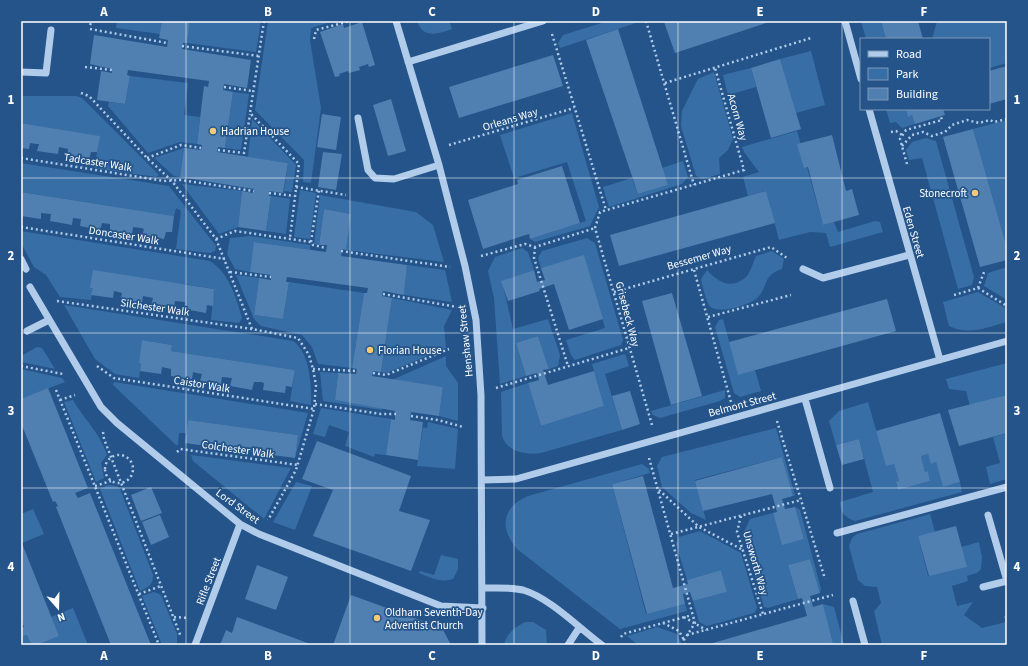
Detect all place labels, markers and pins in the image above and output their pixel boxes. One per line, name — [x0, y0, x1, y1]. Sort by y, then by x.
place label: Hadrian House — [221, 124, 290, 139]
marker: Hadrian House — [208, 126, 218, 136]
place label: Stonecroft — [919, 186, 967, 201]
marker: Stonecroft — [970, 188, 980, 198]
place label: Florian House — [378, 343, 442, 358]
marker: Florian House — [365, 345, 375, 355]
place label: Oldham Seventh-Day Adventist Church — [385, 605, 483, 633]
marker: Oldham Seventh-Day Adventist Church — [372, 613, 382, 623]

